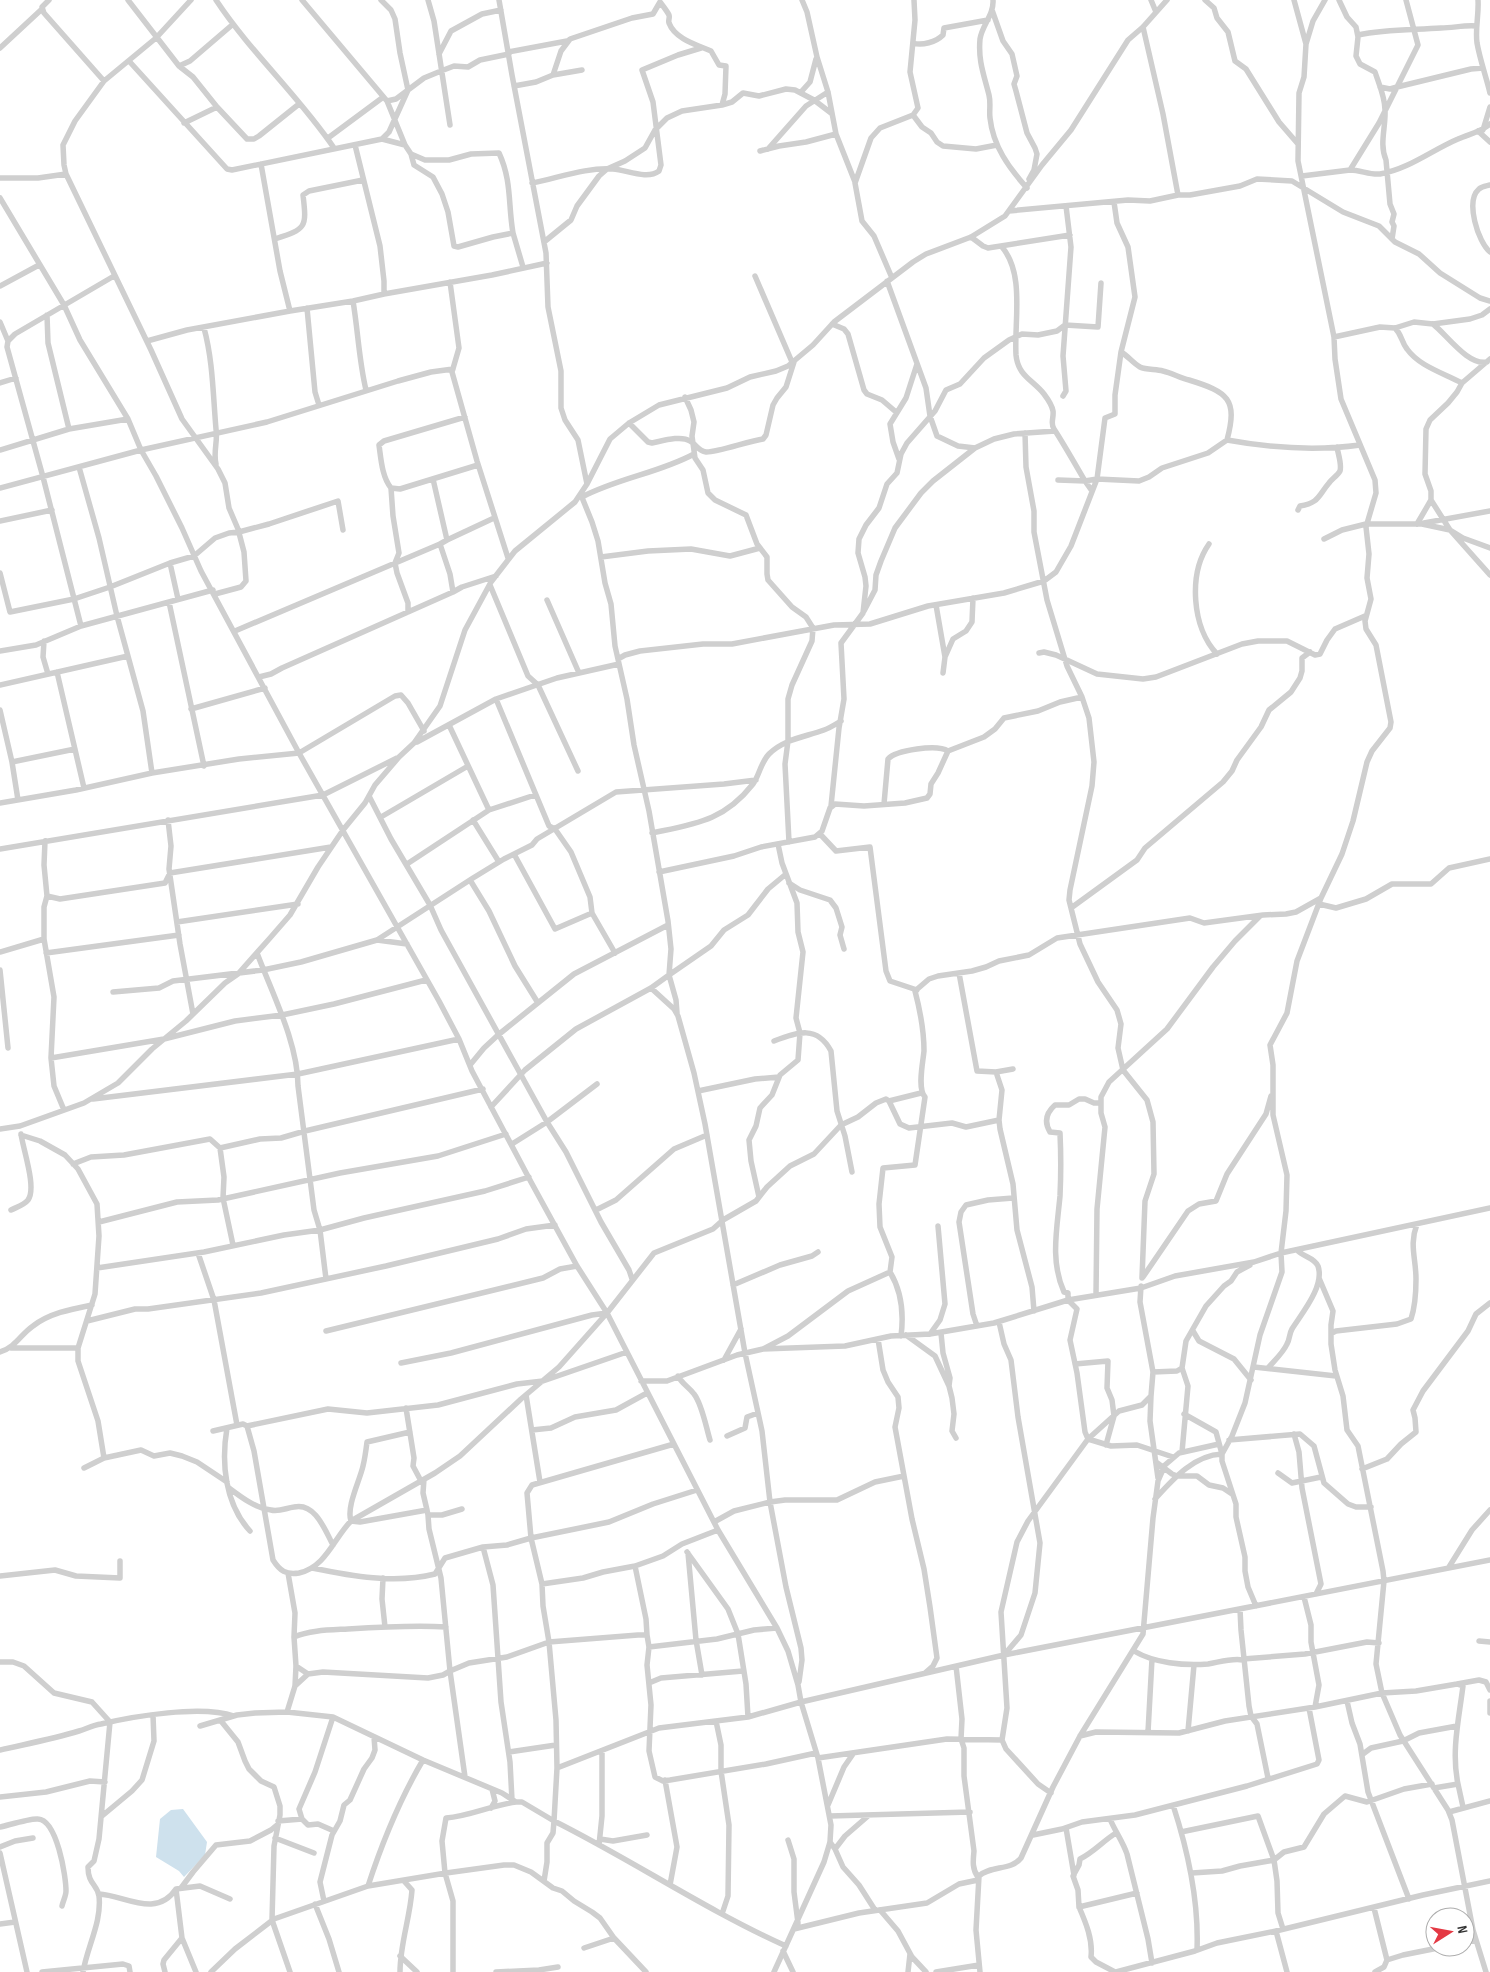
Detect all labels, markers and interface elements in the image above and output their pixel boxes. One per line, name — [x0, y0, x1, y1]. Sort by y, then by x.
north arrow — [1425, 1907, 1475, 1957]
text: N — [1453, 1924, 1471, 1935]

